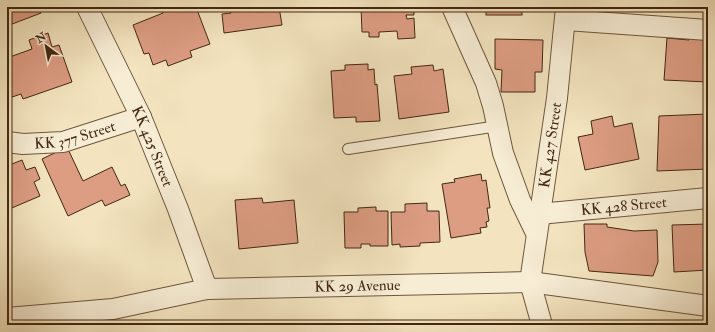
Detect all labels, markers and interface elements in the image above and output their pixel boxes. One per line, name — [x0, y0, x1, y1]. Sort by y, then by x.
north arrow — [26, 26, 66, 66]
text: N — [32, 29, 50, 47]
street label: KK 427 Street — [535, 101, 566, 189]
street label: KK 425 Street — [127, 103, 177, 190]
street label: KK 377 Street — [34, 117, 118, 153]
street label: KK 428 Street — [580, 193, 668, 220]
street label: KK 29 Avenue — [314, 276, 401, 297]

